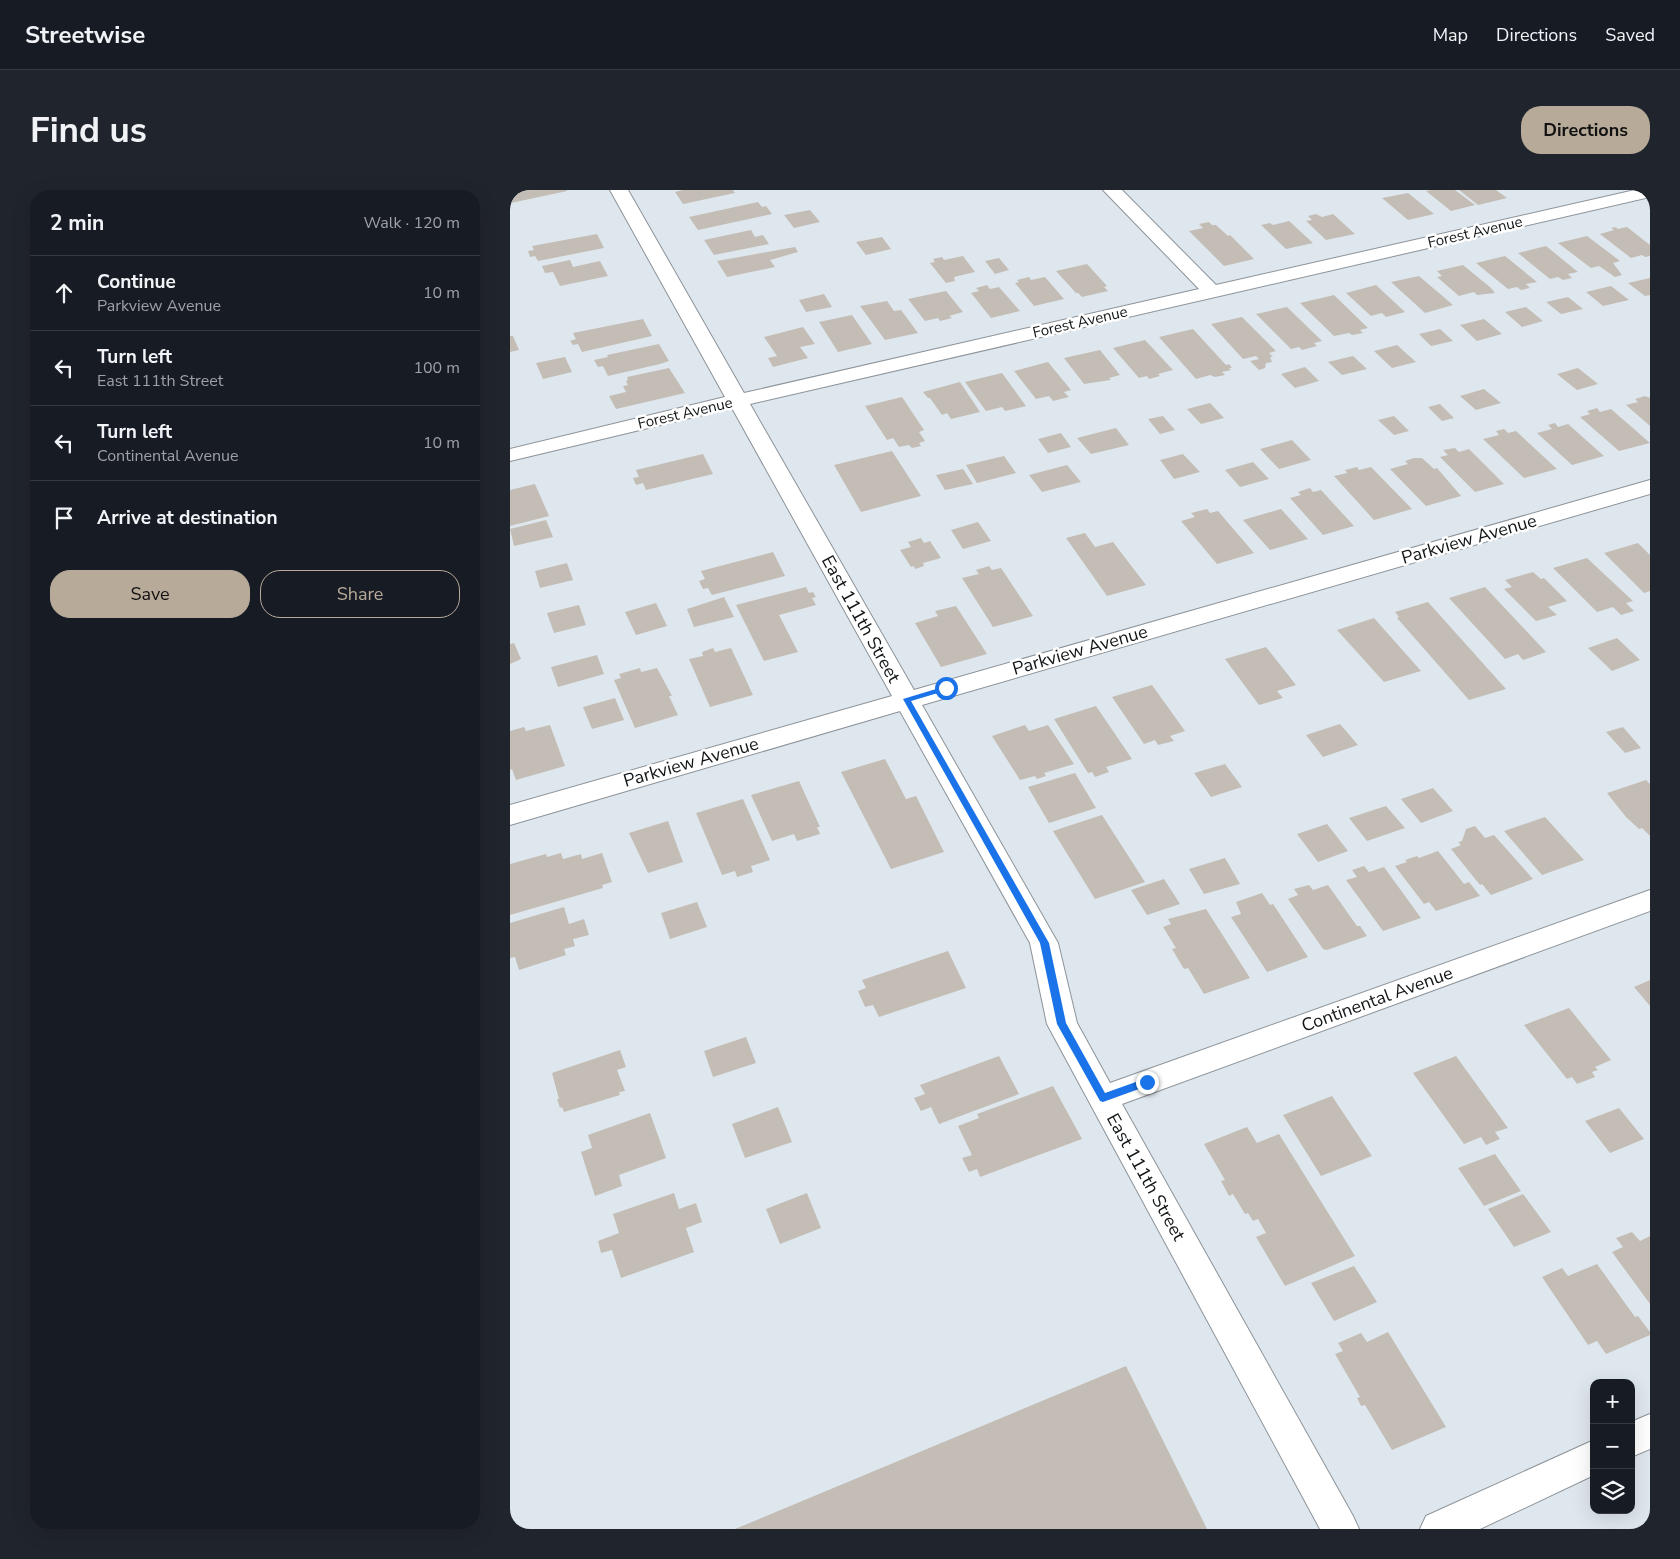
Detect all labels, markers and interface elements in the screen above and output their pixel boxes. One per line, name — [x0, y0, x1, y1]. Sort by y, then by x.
text: Streetwise — [25, 19, 145, 51]
text: Map — [1433, 23, 1468, 47]
text: Directions — [1496, 23, 1577, 47]
text: Saved — [1605, 23, 1655, 47]
button: Directions — [1521, 106, 1650, 154]
text: Find us — [30, 107, 147, 154]
text: 2 min — [50, 209, 104, 237]
street label: Forest Avenue — [1426, 211, 1524, 253]
text: Walk · 120 m — [364, 212, 460, 234]
text: Continue — [97, 269, 176, 295]
icon: ahead — [50, 279, 78, 307]
text: 10 m — [423, 282, 460, 304]
text: Parkview Avenue — [97, 295, 221, 317]
street label: Forest Avenue — [1031, 301, 1129, 343]
text: Turn left — [97, 344, 172, 370]
icon: left — [50, 354, 78, 382]
text: 100 m — [413, 357, 460, 379]
text: East 111th Street — [97, 370, 223, 392]
street label: Forest Avenue — [636, 392, 734, 434]
text: Turn left — [97, 419, 172, 445]
icon: left — [50, 429, 78, 457]
text: 10 m — [423, 432, 460, 454]
text: Continental Avenue — [97, 445, 239, 467]
icon: arrive — [50, 504, 78, 532]
text: Arrive at destination — [97, 505, 278, 531]
street label: Parkview Avenue — [1399, 508, 1539, 570]
street label: East 111th Street — [816, 551, 906, 688]
button: Save — [50, 570, 250, 618]
button: Share — [260, 570, 460, 618]
street label: Parkview Avenue — [1010, 619, 1150, 681]
route start — [935, 677, 958, 700]
street label: Parkview Avenue — [621, 731, 761, 793]
street label: Continental Avenue — [1298, 960, 1456, 1038]
route end — [1136, 1071, 1159, 1094]
street label: East 111th Street — [1101, 1109, 1191, 1246]
map controls — [1590, 1379, 1635, 1514]
button: + — [1590, 1379, 1635, 1424]
button: − — [1590, 1424, 1635, 1469]
button: layers — [1590, 1469, 1635, 1514]

